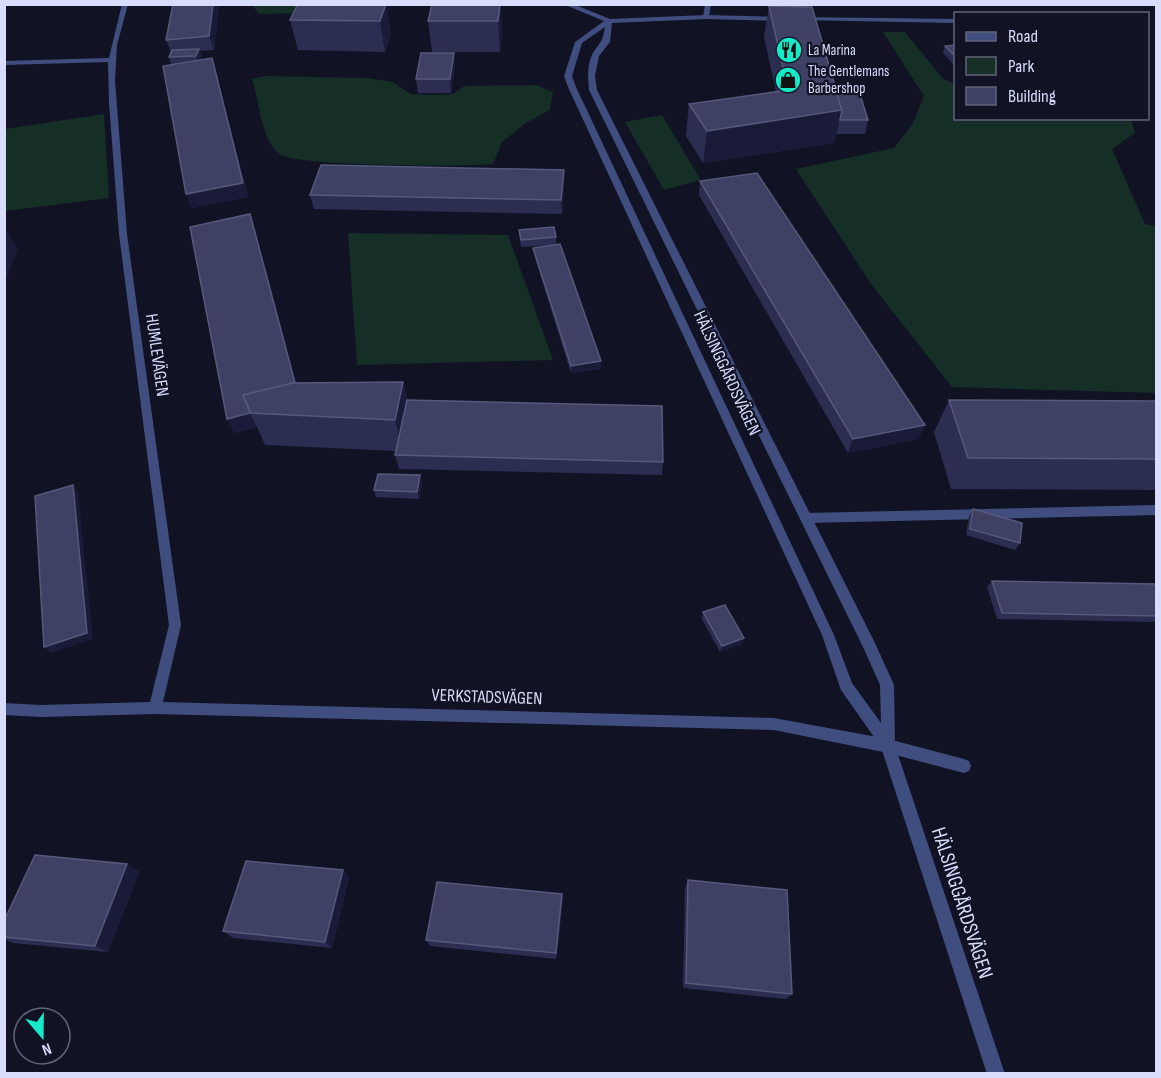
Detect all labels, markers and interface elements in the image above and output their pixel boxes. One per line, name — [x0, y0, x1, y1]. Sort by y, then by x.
legend — [954, 12, 1149, 120]
text: Road — [1008, 26, 1038, 47]
restaurant icon: La Marina — [774, 35, 804, 65]
place label: La Marina — [808, 41, 856, 60]
text: Park — [1008, 56, 1034, 77]
place label: The Gentlemans Barbershop — [808, 62, 889, 98]
shop icon: The Gentlemans Barbershop — [773, 65, 803, 95]
text: Building — [1008, 86, 1056, 107]
street label: HÄLSINGGÅRDSVÄGEN — [689, 307, 765, 439]
street label: HUMLEVÄGEN — [141, 312, 173, 398]
street label: VERKSTADSVÄGEN — [431, 685, 543, 709]
street label: HÄLSINGGÅRDSVÄGEN — [926, 824, 998, 982]
north arrow — [12, 1006, 72, 1066]
text: N — [39, 1038, 54, 1059]

